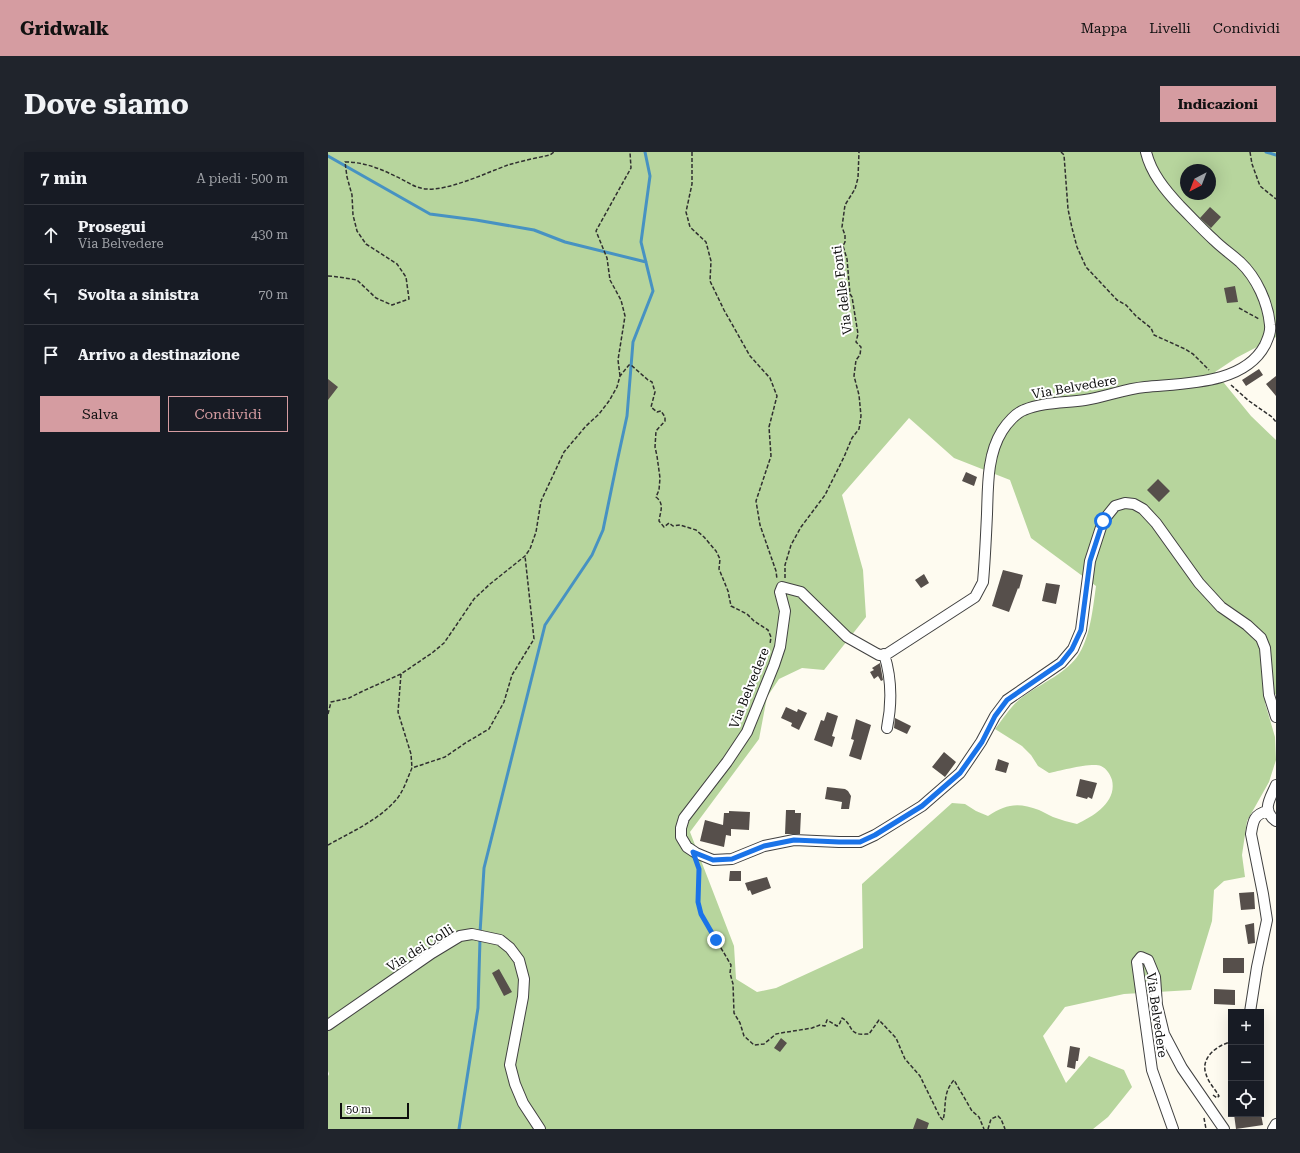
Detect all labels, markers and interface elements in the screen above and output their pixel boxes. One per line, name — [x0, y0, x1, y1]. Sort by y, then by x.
text: Gridwalk — [20, 17, 109, 40]
text: Mappa — [1081, 20, 1127, 36]
text: Livelli — [1149, 20, 1191, 36]
text: Condividi — [1213, 20, 1280, 36]
button: Indicazioni — [1160, 86, 1276, 122]
text: Dove siamo — [24, 88, 189, 121]
north arrow — [1180, 164, 1216, 200]
text: 7 min — [40, 168, 87, 188]
text: A piedi · 500 m — [196, 171, 288, 186]
text: Prosegui — [78, 218, 146, 236]
icon: ahead — [40, 224, 62, 246]
text: 430 m — [251, 227, 288, 242]
text: Via Belvedere — [78, 236, 164, 251]
street label: Via delle Fonti — [829, 244, 855, 336]
icon: left — [40, 284, 62, 306]
text: Svolta a sinistra — [78, 286, 199, 304]
text: 70 m — [258, 287, 288, 302]
icon: arrive — [40, 344, 62, 366]
text: Arrivo a destinazione — [78, 346, 240, 364]
street label: Via Belvedere — [1031, 372, 1117, 402]
button: Salva — [40, 396, 160, 432]
button: Condividi — [168, 396, 288, 432]
route start — [1094, 512, 1112, 530]
street label: Via Belvedere — [726, 645, 772, 731]
street label: Via dei Colli — [384, 921, 456, 975]
route end — [707, 931, 725, 949]
street label: Via Belvedere — [1144, 972, 1170, 1058]
map controls — [1228, 1009, 1264, 1117]
button: + — [1228, 1009, 1264, 1045]
button: − — [1228, 1045, 1264, 1081]
button: locate — [1228, 1081, 1264, 1117]
scale bar — [340, 1101, 409, 1120]
text: 50 m — [346, 1103, 371, 1116]

